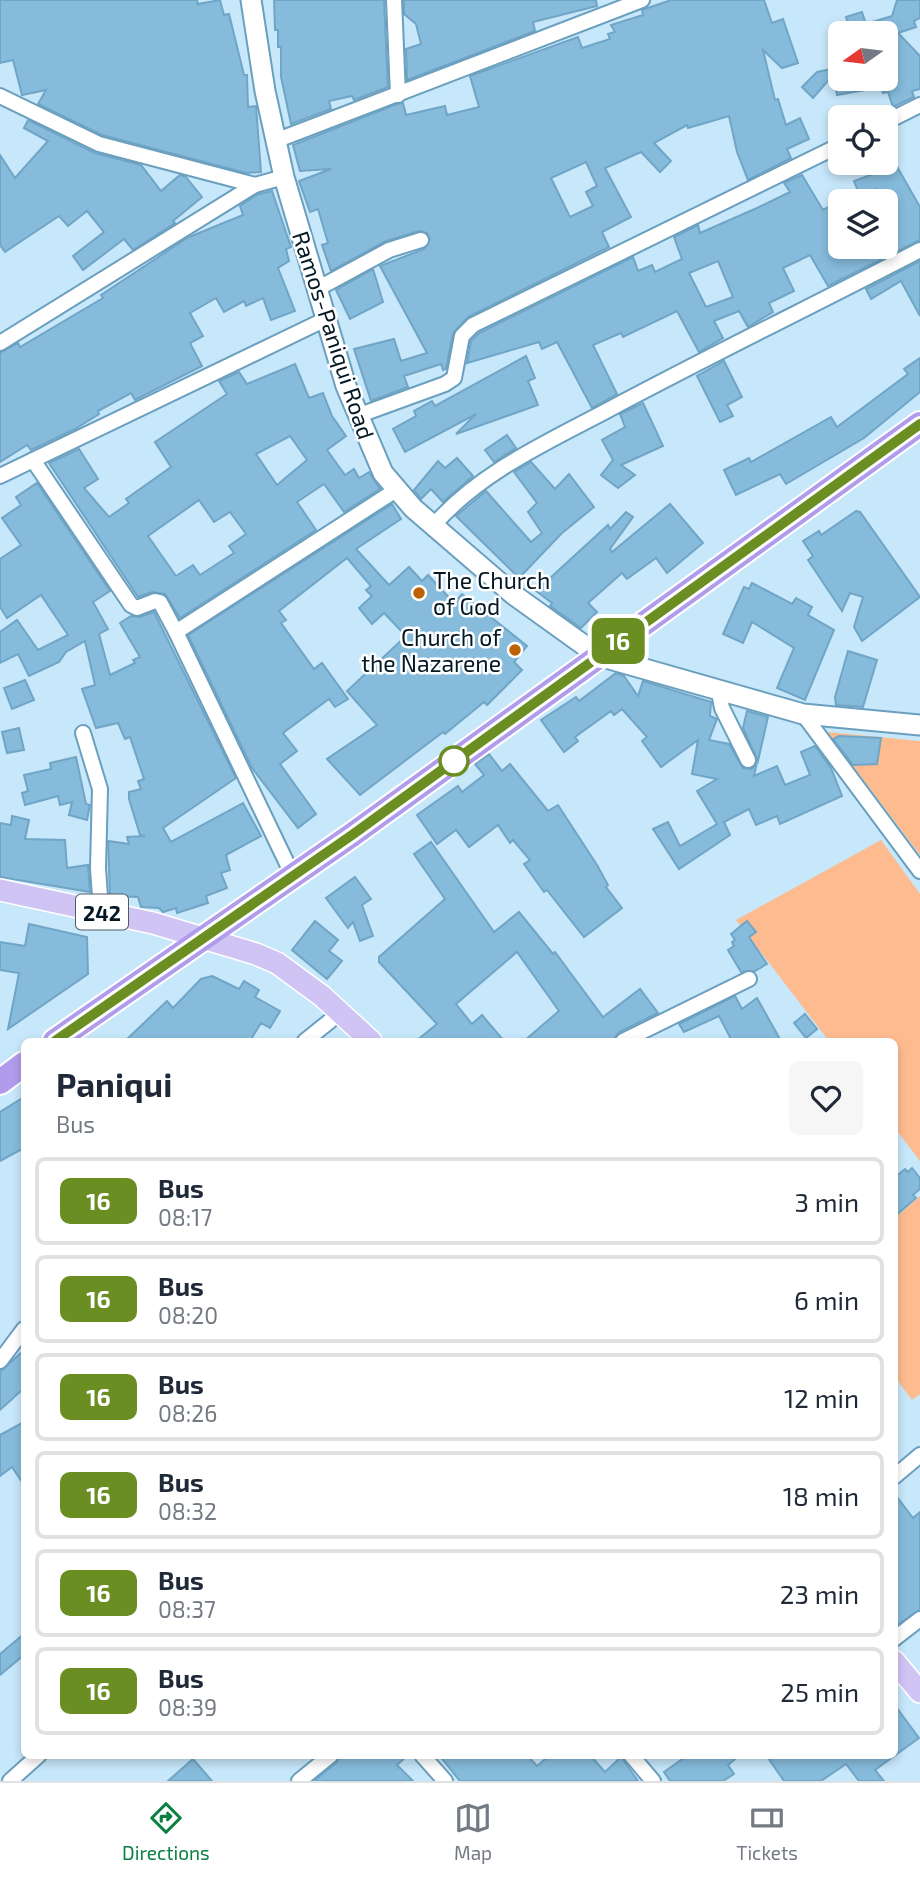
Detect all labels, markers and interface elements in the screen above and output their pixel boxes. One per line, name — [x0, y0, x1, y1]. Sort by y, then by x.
north arrow — [828, 21, 898, 91]
map controls — [828, 21, 898, 259]
button: locate — [828, 105, 898, 175]
button: layers — [828, 189, 898, 259]
street label: Ramos-Paniqui Road — [287, 227, 381, 443]
place label: The Church of God — [433, 566, 550, 620]
marker: The Church of God — [411, 585, 427, 601]
line badge: 16 — [586, 618, 650, 664]
place label: Church of the Nazarene — [361, 623, 502, 677]
text: 16 — [606, 626, 630, 655]
marker: Church of the Nazarene — [507, 642, 523, 658]
unlabelled marker — [439, 746, 469, 776]
road number: 242 — [76, 894, 128, 930]
button: heart — [789, 1061, 863, 1135]
text: Paniqui — [56, 1064, 172, 1104]
text: Bus — [56, 1110, 95, 1138]
text: Bus — [158, 1172, 204, 1203]
text: 16 — [86, 1186, 111, 1215]
text: 3 min — [794, 1186, 859, 1217]
text: 08:17 — [158, 1203, 212, 1231]
text: Bus — [158, 1270, 204, 1301]
text: 16 — [86, 1284, 111, 1313]
text: 6 min — [794, 1284, 859, 1315]
text: 08:20 — [158, 1301, 218, 1329]
text: Bus — [158, 1368, 204, 1399]
text: 16 — [86, 1382, 111, 1411]
text: 12 min — [784, 1382, 859, 1413]
text: 08:26 — [158, 1399, 217, 1427]
text: Bus — [158, 1466, 204, 1497]
text: 16 — [86, 1480, 111, 1509]
text: 18 min — [783, 1480, 859, 1511]
text: 08:32 — [158, 1497, 217, 1525]
text: Bus — [158, 1564, 204, 1595]
text: 16 — [86, 1578, 111, 1607]
text: 23 min — [780, 1578, 859, 1609]
text: 08:37 — [158, 1595, 216, 1623]
text: Bus — [158, 1662, 204, 1693]
text: 16 — [86, 1676, 111, 1705]
text: 25 min — [780, 1676, 859, 1707]
text: 08:39 — [158, 1693, 217, 1721]
tab: Directions — [122, 1799, 210, 1864]
tab: Map — [454, 1799, 492, 1864]
tab: Tickets — [736, 1799, 798, 1864]

